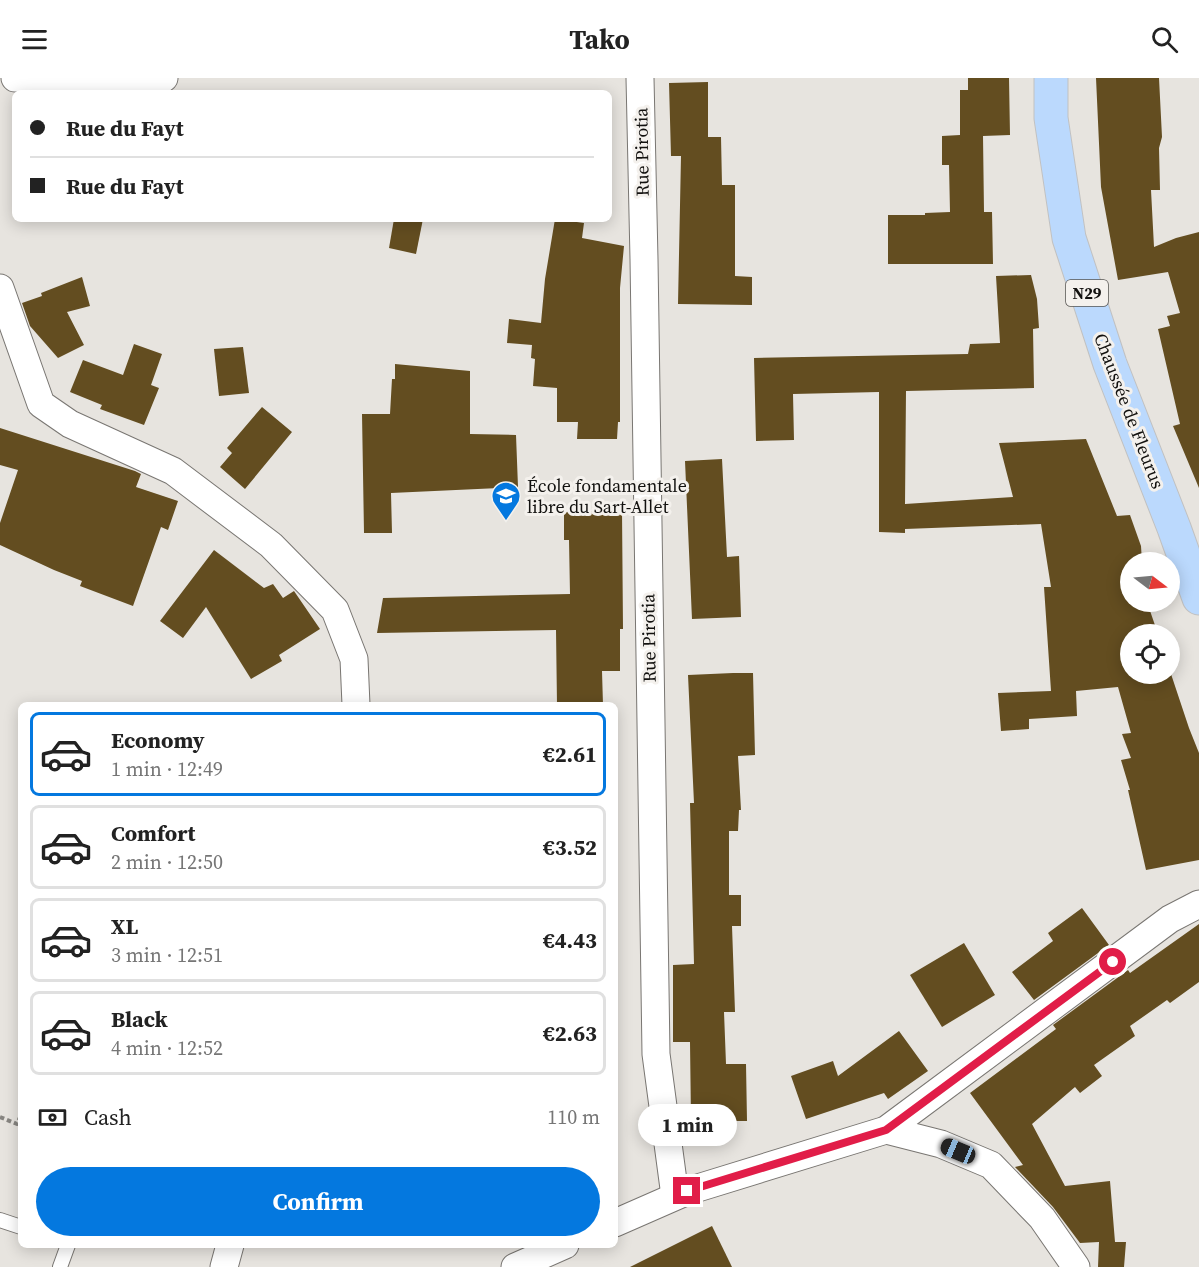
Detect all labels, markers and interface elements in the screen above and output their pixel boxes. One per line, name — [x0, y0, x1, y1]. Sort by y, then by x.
text: Tako — [569, 21, 630, 58]
icon: menu — [18, 23, 51, 56]
icon: search — [1148, 23, 1181, 56]
street label: Rue Pirotia — [628, 107, 655, 197]
text: Rue du Fayt — [66, 113, 184, 143]
text: Rue du Fayt — [66, 171, 184, 201]
road number: N29 — [1066, 280, 1108, 306]
street label: Chaussée de Fleurus — [1088, 329, 1171, 492]
place label: École fondamentale libre du Sart-Allet — [527, 473, 687, 519]
school or university icon: École fondamentale libre du Sart-Allet — [490, 480, 522, 522]
north arrow — [1120, 552, 1180, 612]
map controls — [1120, 552, 1180, 684]
street label: Rue Pirotia — [635, 593, 662, 683]
button: locate — [1120, 624, 1180, 684]
text: Economy — [111, 725, 205, 755]
icon: car — [39, 727, 93, 781]
text: €2.61 — [543, 739, 597, 769]
text: 1 min · 12:49 — [111, 755, 223, 783]
text: Comfort — [111, 818, 195, 848]
icon: car — [39, 820, 93, 874]
text: €3.52 — [543, 832, 597, 862]
text: 2 min · 12:50 — [111, 848, 223, 876]
text: XL — [111, 911, 138, 941]
icon: car — [39, 913, 93, 967]
text: €4.43 — [543, 925, 597, 955]
text: 3 min · 12:51 — [111, 941, 223, 969]
route start — [1099, 948, 1126, 975]
text: Black — [111, 1004, 168, 1034]
icon: car — [39, 1006, 93, 1060]
text: €2.63 — [543, 1018, 597, 1048]
text: 4 min · 12:52 — [111, 1034, 223, 1062]
icon: cash — [36, 1101, 69, 1134]
text: Cash — [84, 1102, 132, 1132]
text: 110 m — [547, 1103, 600, 1131]
callout: 1 min — [638, 1104, 736, 1146]
text: 1 min — [662, 1111, 713, 1139]
car — [938, 1136, 978, 1166]
button: Confirm — [36, 1167, 600, 1236]
route end — [673, 1177, 700, 1204]

